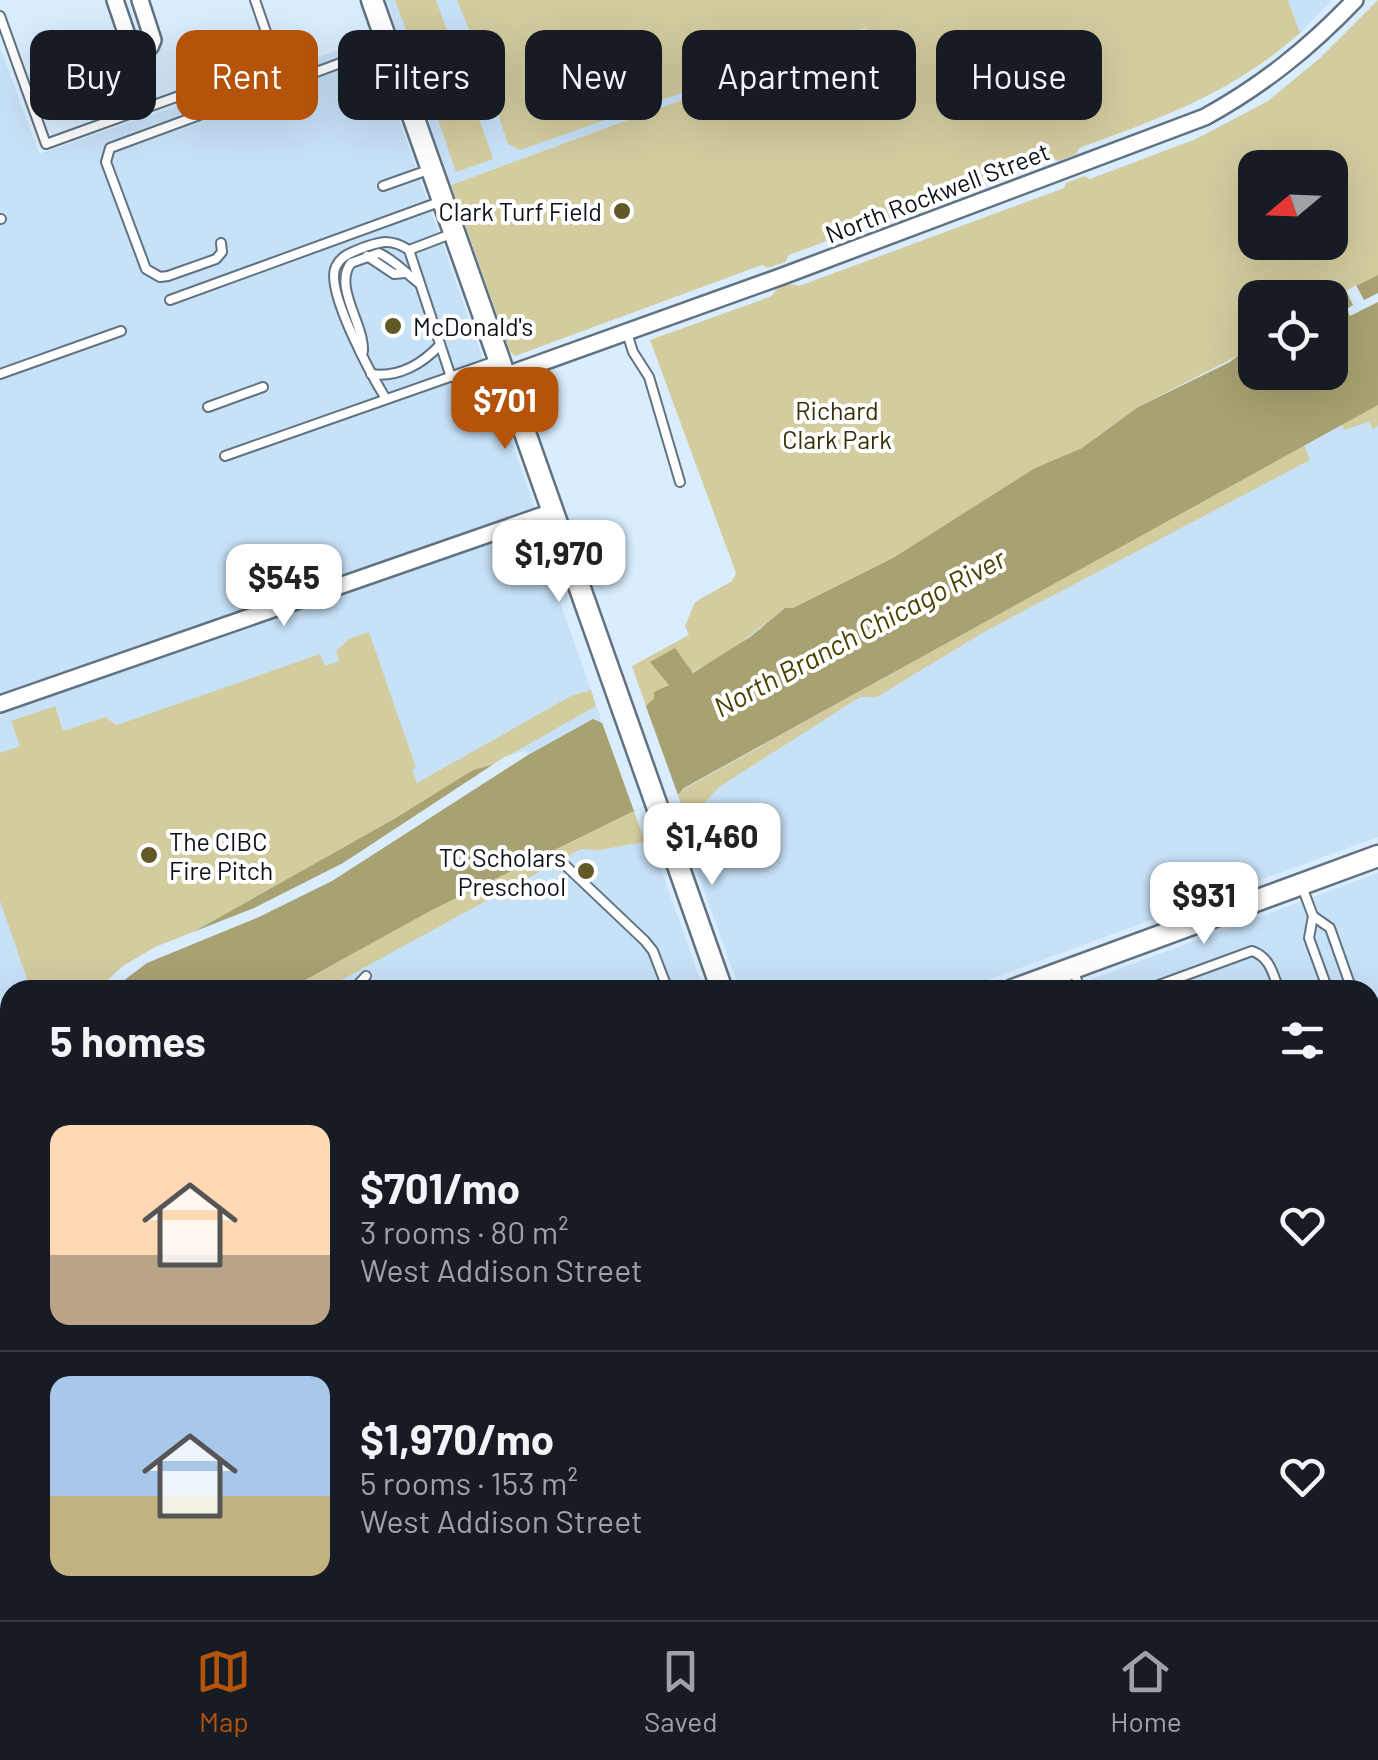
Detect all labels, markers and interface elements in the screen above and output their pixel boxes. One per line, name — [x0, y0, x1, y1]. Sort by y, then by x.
chip: Buy — [30, 30, 156, 120]
chip: Rent — [176, 30, 318, 120]
chip: Filters — [338, 30, 505, 120]
chip: New — [525, 30, 662, 120]
chip: Apartment — [682, 30, 916, 120]
chip: House — [936, 30, 1102, 120]
street label: North Rockwell Street — [821, 135, 1053, 249]
north arrow — [1238, 150, 1348, 260]
map controls — [1238, 150, 1348, 390]
place label: Clark Turf Field — [438, 196, 602, 226]
marker: Clark Turf Field — [611, 200, 633, 222]
button: locate — [1238, 280, 1348, 390]
place label: McDonald's — [413, 311, 533, 341]
marker: McDonald's — [382, 315, 404, 337]
pin: $701 — [446, 367, 564, 452]
text: $701 — [473, 380, 537, 418]
park label: Richard Clark Park — [782, 395, 892, 454]
pin: $1,970 — [478, 520, 640, 605]
text: $1,970 — [514, 533, 604, 571]
water label: North Branch Chicago River — [707, 540, 1012, 723]
pin: $545 — [225, 544, 343, 629]
text: $545 — [248, 557, 320, 595]
pin: $1,460 — [631, 803, 793, 888]
text: $1,460 — [666, 816, 758, 854]
place label: The CIBC Fire Pitch — [169, 826, 273, 885]
place label: TC Scholars Preschool — [439, 842, 566, 901]
marker: The CIBC Fire Pitch — [138, 844, 160, 866]
marker: TC Scholars Preschool — [575, 860, 597, 882]
pin: $931 — [1145, 862, 1263, 947]
text: $931 — [1172, 875, 1236, 913]
icon: filters — [1275, 1013, 1330, 1068]
text: 5 homes — [50, 1015, 206, 1065]
text: $701/mo — [360, 1162, 520, 1212]
icon: home — [130, 1165, 250, 1285]
icon: heart — [1275, 1198, 1330, 1253]
text: 3 rooms · 80 m² — [360, 1212, 569, 1250]
text: West Addison Street — [360, 1250, 643, 1288]
text: $1,970/mo — [360, 1413, 554, 1463]
icon: home — [130, 1416, 250, 1536]
icon: heart — [1275, 1449, 1330, 1504]
text: 5 rooms · 153 m² — [360, 1463, 578, 1501]
text: West Addison Street — [360, 1501, 643, 1539]
tab: Map — [196, 1644, 251, 1738]
tab: Saved — [644, 1644, 717, 1738]
tab: Home — [1110, 1644, 1182, 1738]

